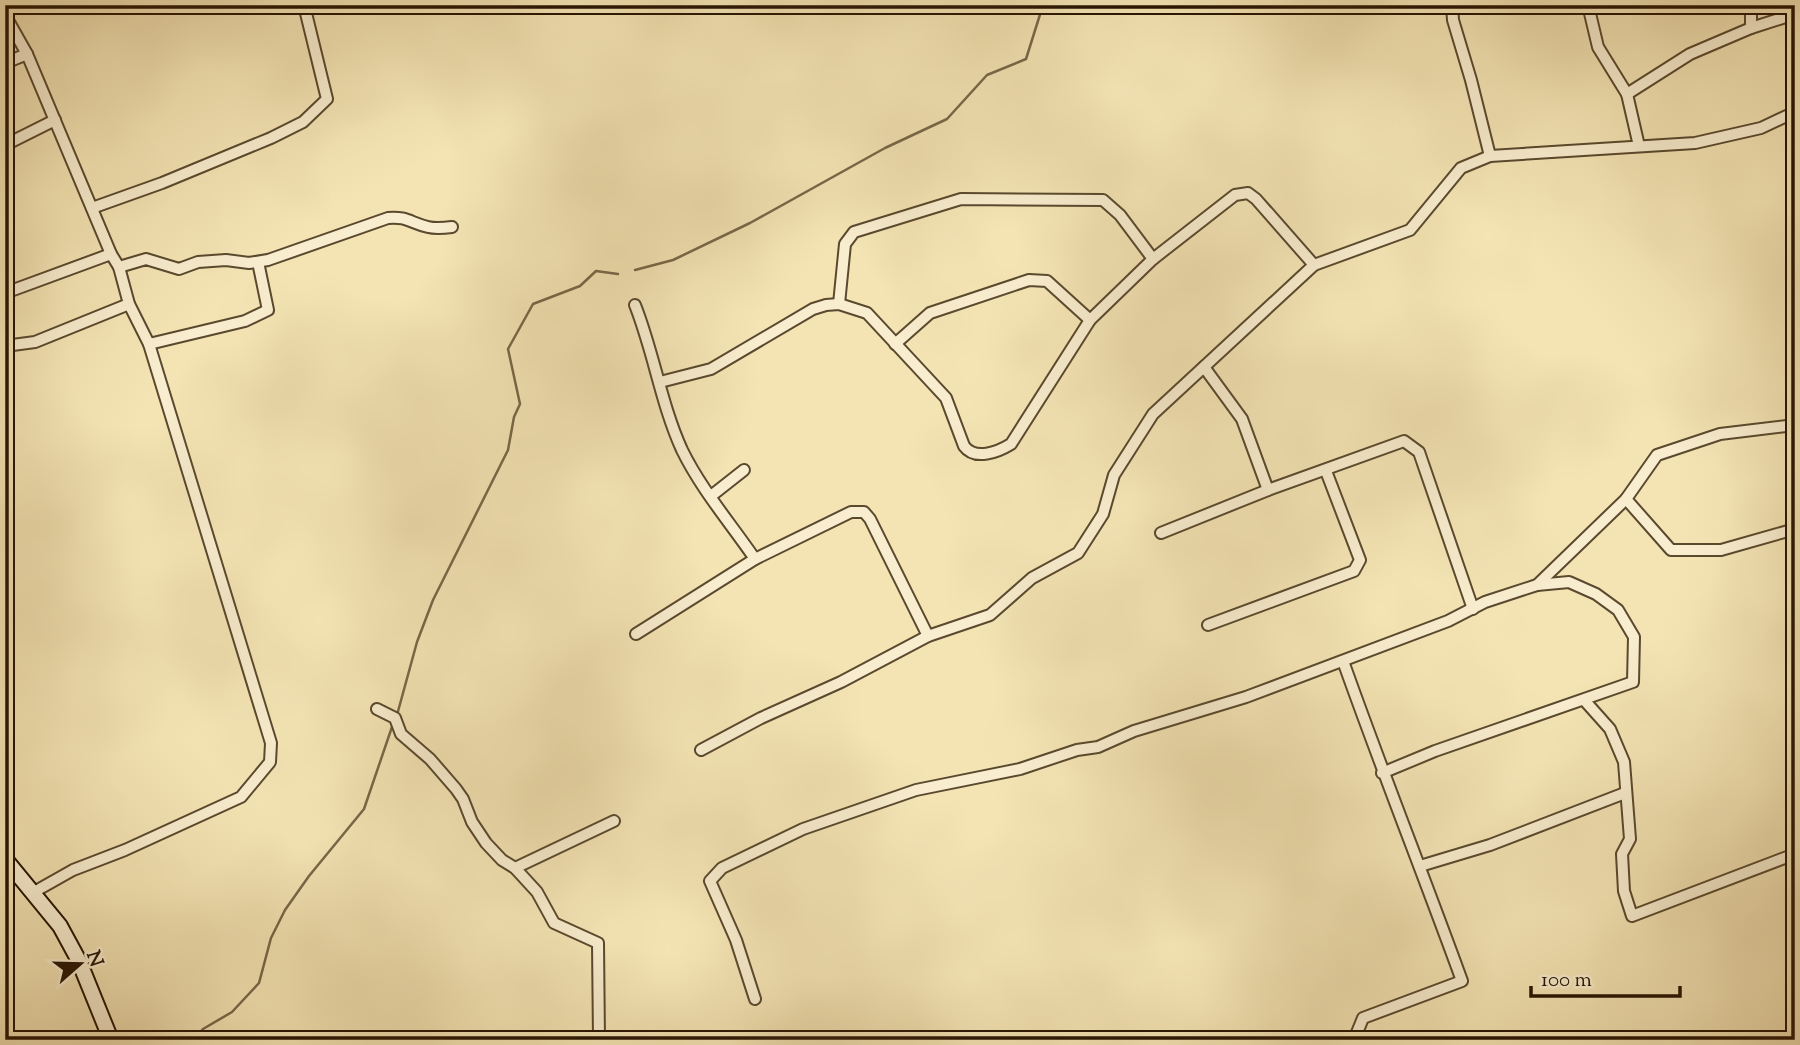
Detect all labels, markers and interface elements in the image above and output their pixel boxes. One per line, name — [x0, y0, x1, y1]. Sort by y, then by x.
north arrow — [46, 930, 116, 1000]
text: N — [78, 947, 109, 971]
scale bar — [1531, 954, 1679, 998]
text: 100 m — [1541, 966, 1592, 996]

